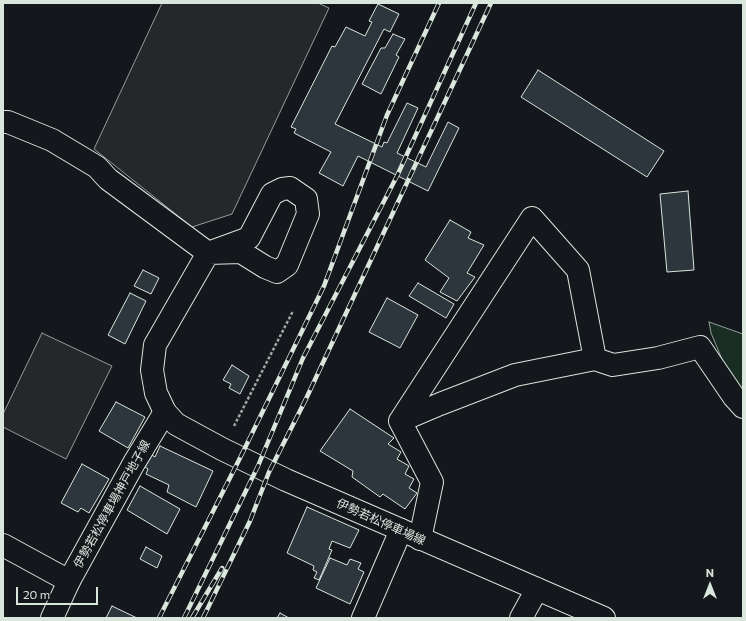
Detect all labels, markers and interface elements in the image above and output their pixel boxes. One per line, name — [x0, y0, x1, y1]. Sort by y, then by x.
street label: 伊勢若松停車場神戸地子線 — [71, 438, 153, 570]
street label: 伊勢若松停車場線 — [334, 496, 428, 548]
north arrow — [690, 565, 730, 605]
text: N — [706, 566, 714, 579]
scale bar — [18, 579, 100, 605]
text: 20 m — [23, 587, 50, 601]

